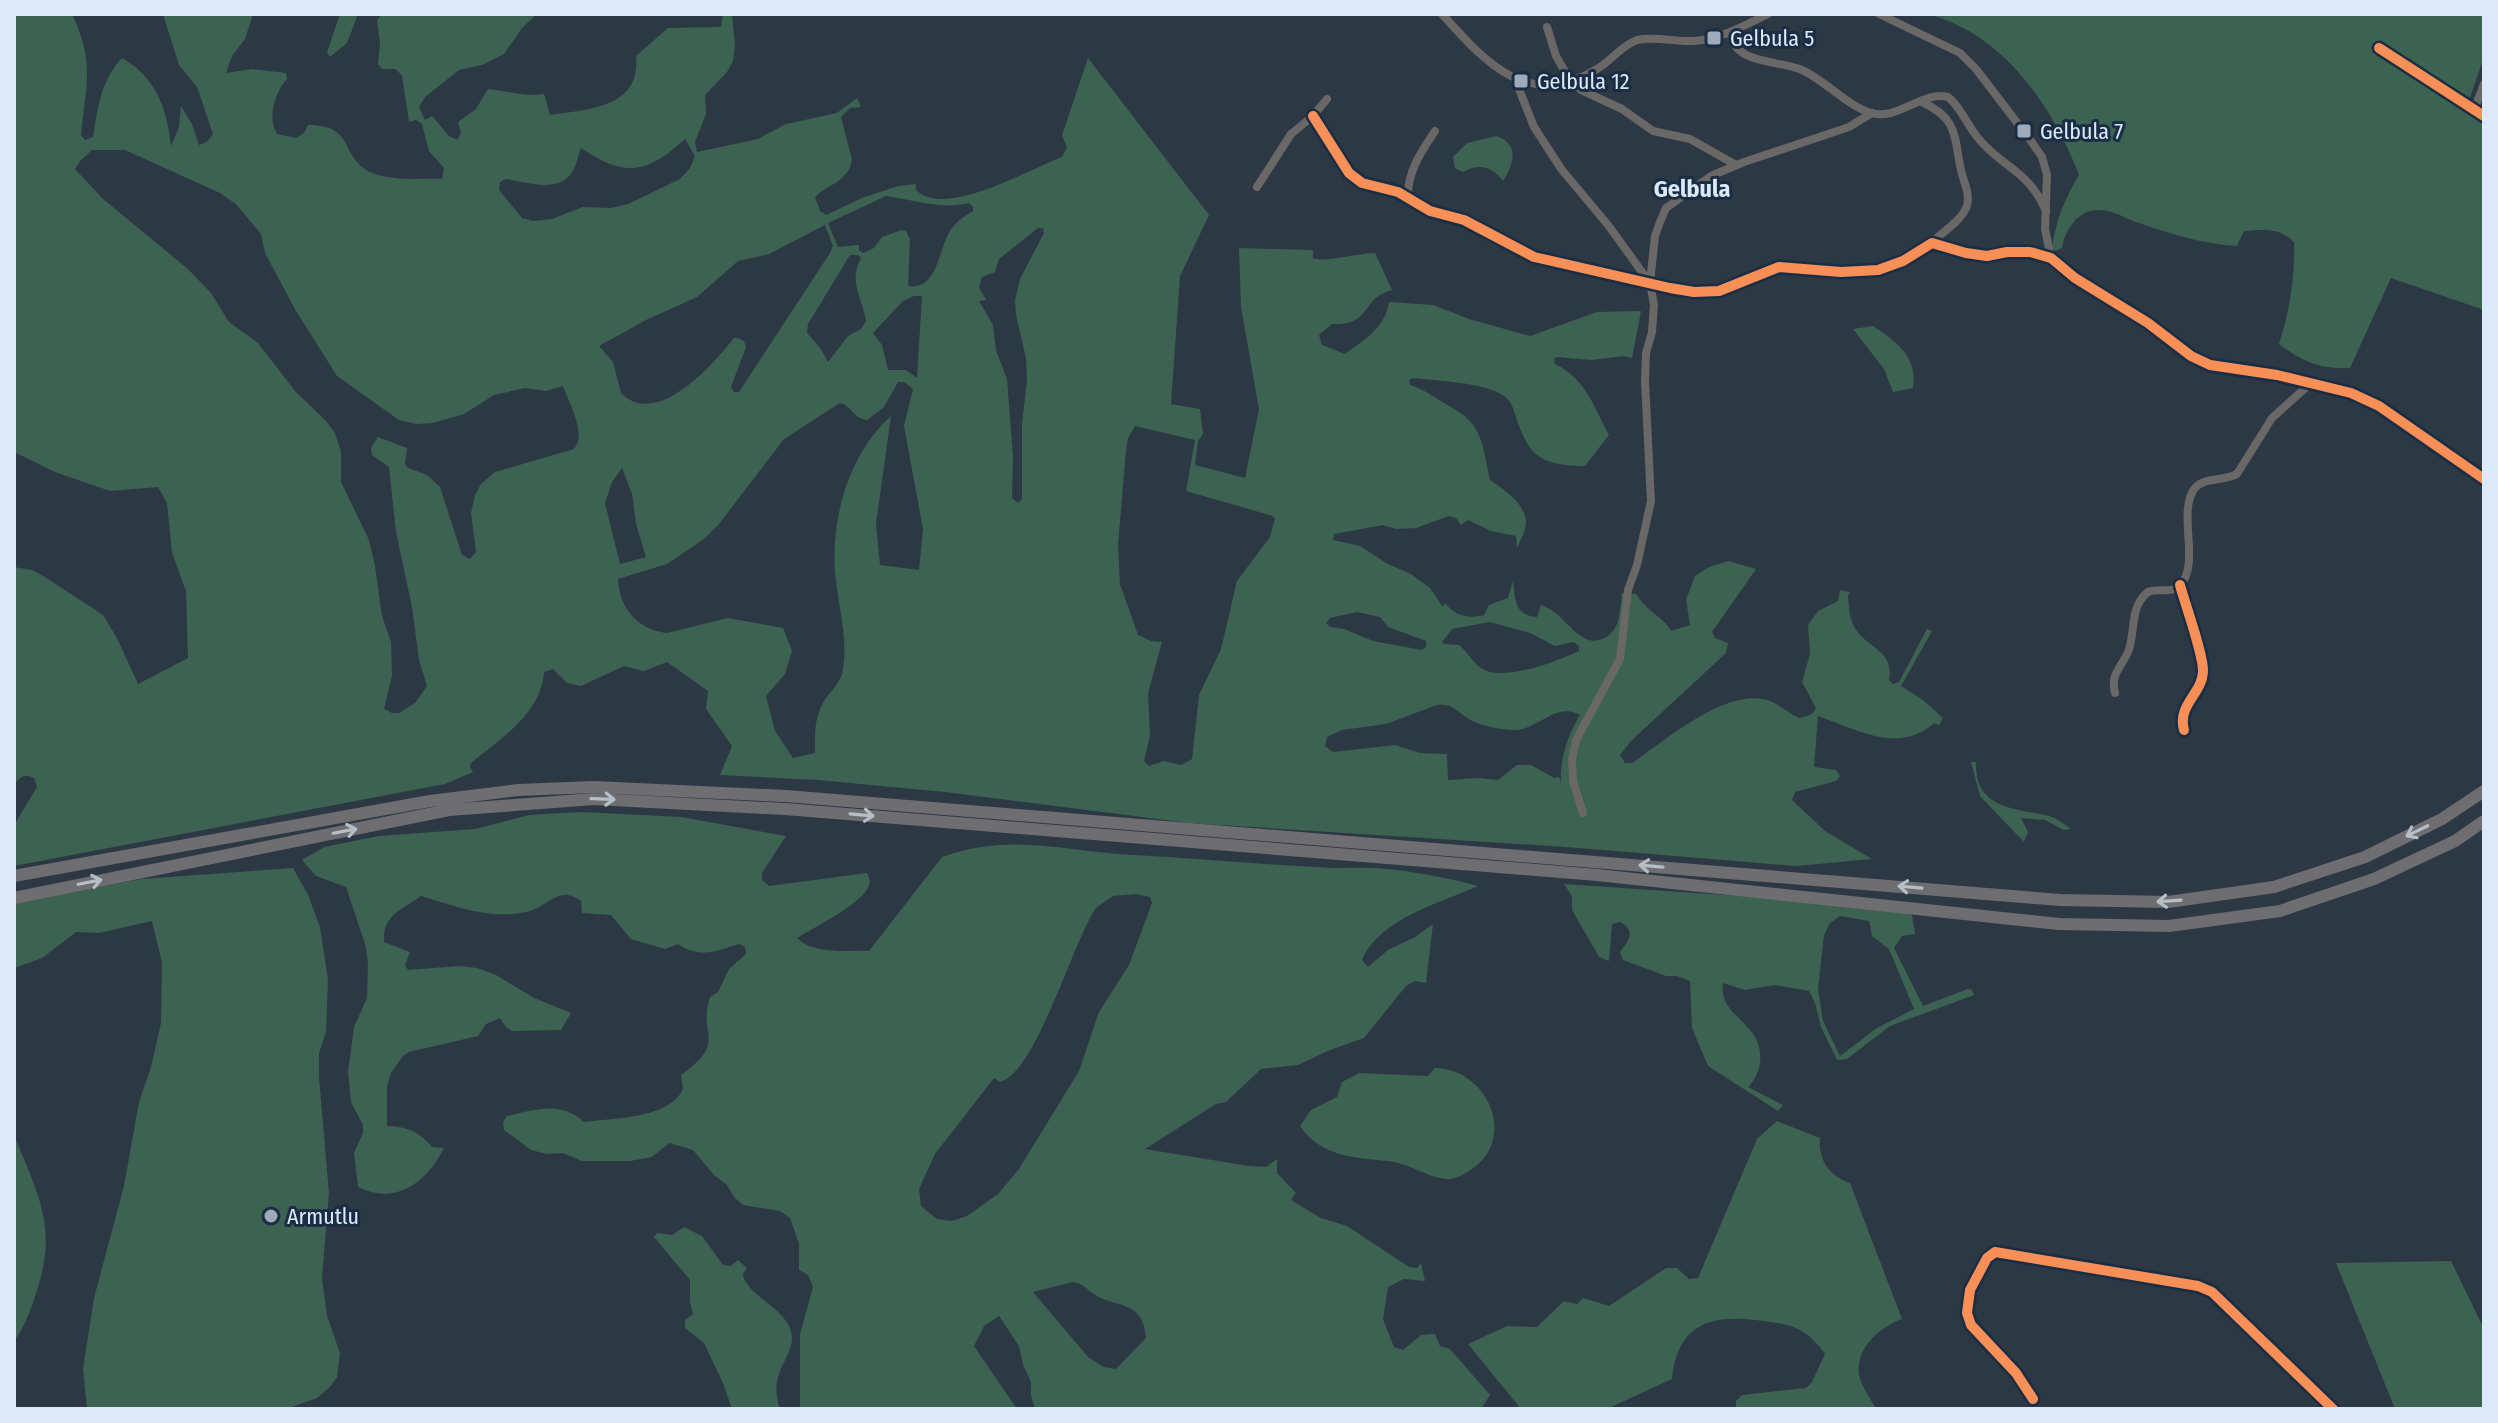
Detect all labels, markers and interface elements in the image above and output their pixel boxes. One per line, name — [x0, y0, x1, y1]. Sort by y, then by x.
place label: Gelbula 5 — [1730, 25, 1814, 52]
marker: Gelbula 5 — [1705, 29, 1723, 47]
place label: Gelbula 12 — [1537, 68, 1629, 95]
marker: Gelbula 12 — [1512, 72, 1530, 90]
place label: Gelbula 7 — [2040, 118, 2123, 145]
marker: Gelbula 7 — [2015, 122, 2033, 140]
district label: Gelbula — [1654, 175, 1730, 203]
one-way arrow — [589, 792, 616, 807]
one-way arrow — [848, 808, 875, 823]
one-way arrow — [332, 823, 358, 838]
one-way arrow — [2406, 824, 2430, 839]
one-way arrow — [1638, 858, 1665, 873]
one-way arrow — [77, 874, 103, 889]
one-way arrow — [1897, 880, 1924, 895]
one-way arrow — [2156, 894, 2183, 909]
place label: Armutlu — [287, 1203, 359, 1230]
marker: Armutlu — [262, 1207, 280, 1225]

